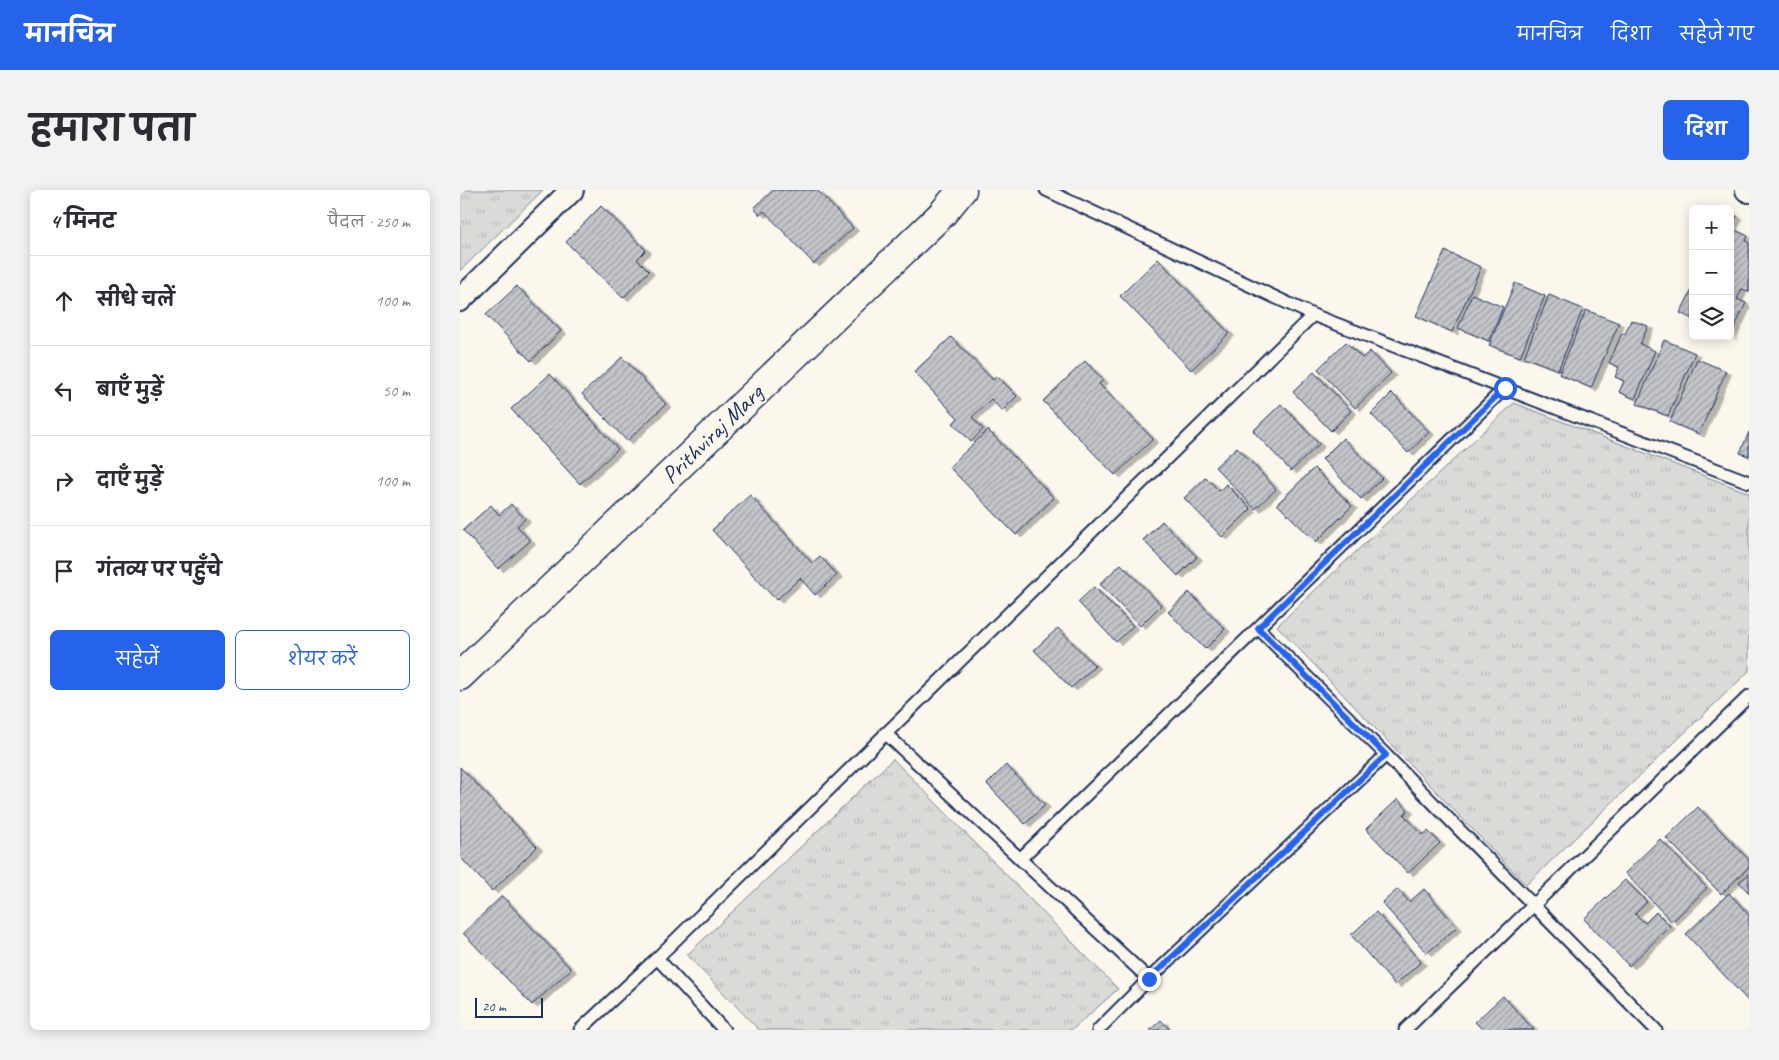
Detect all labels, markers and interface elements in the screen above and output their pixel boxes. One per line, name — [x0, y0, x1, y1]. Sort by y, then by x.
text: मानचित्र — [25, 19, 114, 49]
text: मानचित्र — [1517, 23, 1583, 45]
text: दिशा — [1611, 23, 1651, 45]
text: सहेजे गए — [1679, 23, 1754, 45]
button: दिशा — [1663, 100, 1749, 160]
text: हमारा पता — [30, 106, 194, 151]
map controls — [1689, 205, 1734, 340]
button: + — [1689, 205, 1734, 250]
text: 4 मिनट — [50, 208, 116, 234]
text: पैदल · 250 m — [328, 212, 410, 232]
button: − — [1689, 250, 1734, 295]
icon: ahead — [50, 287, 78, 315]
text: सीधे चलें — [97, 288, 175, 312]
text: 100 m — [376, 291, 410, 311]
button: layers — [1689, 295, 1734, 340]
street label: Prithviraj Marg — [655, 376, 771, 490]
icon: left — [50, 377, 78, 405]
route start — [1494, 377, 1517, 400]
text: बाएँ मुड़ें — [97, 378, 163, 402]
text: 50 m — [383, 381, 410, 401]
icon: right — [50, 467, 78, 495]
text: दाएँ मुड़ें — [97, 468, 163, 492]
text: 100 m — [376, 471, 410, 491]
icon: arrive — [50, 557, 78, 585]
text: गंतव्य पर पहुँचे — [97, 558, 222, 582]
button: सहेजें — [50, 630, 225, 690]
button: शेयर करें — [235, 630, 410, 690]
route end — [1138, 968, 1161, 991]
scale bar — [475, 995, 542, 1018]
text: 20 m — [482, 998, 506, 1015]

